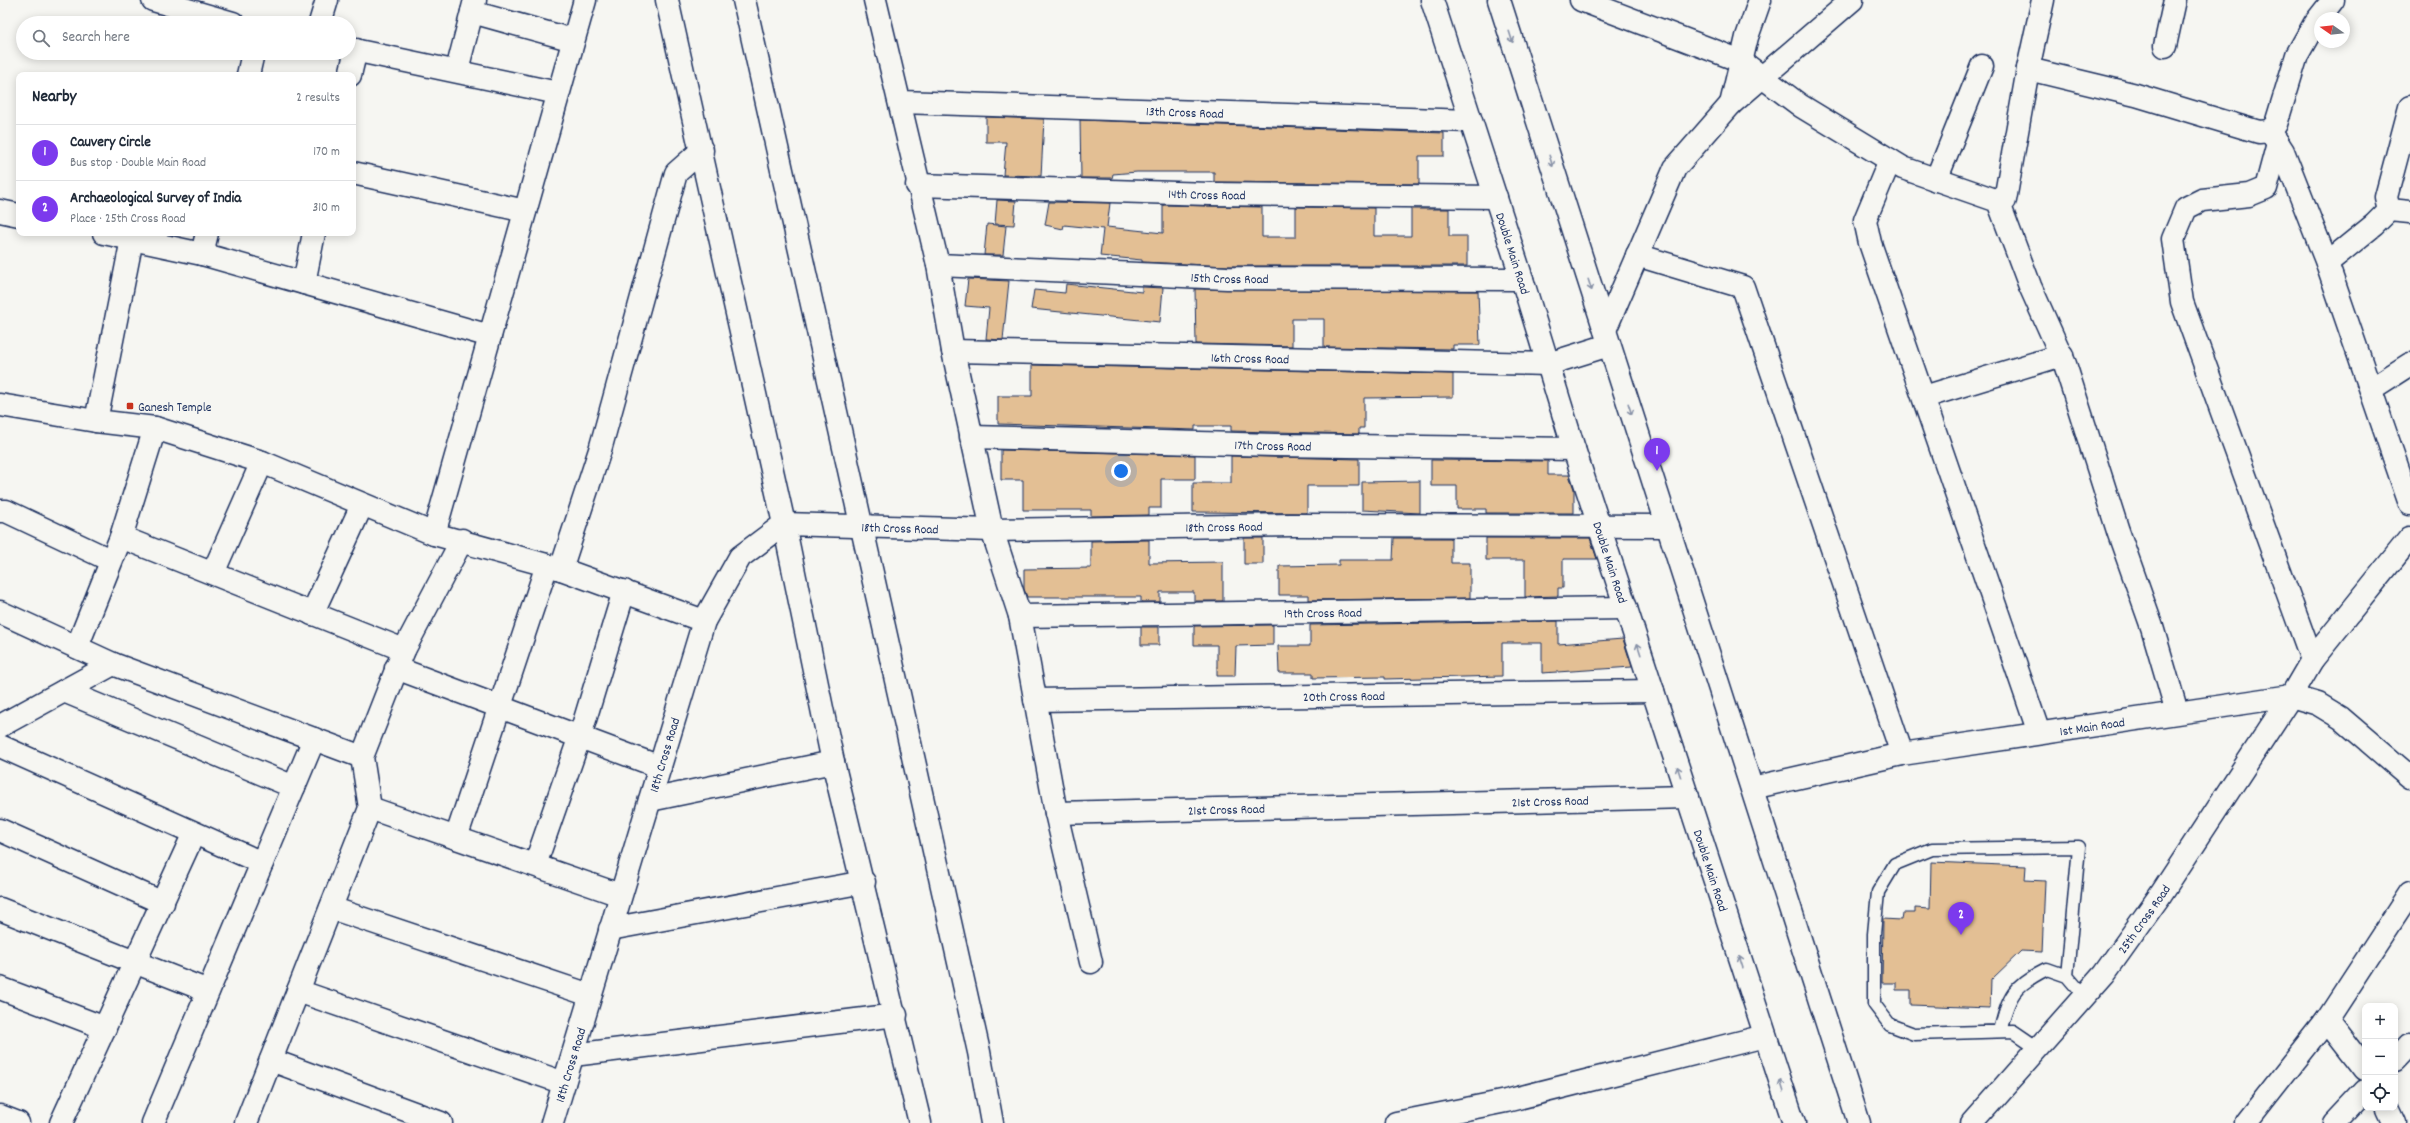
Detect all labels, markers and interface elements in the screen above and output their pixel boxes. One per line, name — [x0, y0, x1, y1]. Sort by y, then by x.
north arrow — [2314, 12, 2350, 48]
search box — [16, 16, 356, 60]
icon: search — [30, 27, 52, 49]
text: Search here — [62, 27, 130, 49]
one-way arrow — [1508, 30, 1515, 43]
text: Nearby — [32, 86, 76, 110]
text: 2 results — [296, 89, 340, 108]
street label: 13th Cross Road — [1146, 103, 1224, 125]
text: Cauvery Circle — [70, 132, 151, 154]
text: 1 — [44, 143, 46, 162]
text: 170 m — [313, 143, 340, 162]
text: Bus stop · Double Main Road — [70, 154, 206, 173]
one-way arrow — [1547, 155, 1555, 167]
street label: 14th Cross Road — [1168, 186, 1246, 206]
text: Archaeological Survey of India — [70, 188, 241, 210]
text: 2 — [42, 199, 48, 218]
text: 310 m — [312, 199, 340, 218]
text: Place · 25th Cross Road — [70, 210, 186, 229]
street label: Double Main Road — [1489, 211, 1533, 297]
street label: 15th Cross Road — [1190, 269, 1269, 290]
one-way arrow — [1587, 278, 1594, 291]
street label: 16th Cross Road — [1210, 350, 1289, 370]
place label: Ganesh Temple — [138, 399, 212, 418]
marker: Ganesh Temple — [125, 401, 135, 411]
one-way arrow — [1627, 402, 1634, 415]
street label: 17th Cross Road — [1234, 437, 1311, 457]
pin: 1 — [1644, 438, 1670, 471]
your location — [1111, 461, 1131, 481]
street label: 18th Cross Road — [1185, 518, 1263, 539]
street label: 18th Cross Road — [861, 519, 939, 540]
street label: Double Main Road — [1586, 520, 1631, 606]
street label: 19th Cross Road — [1284, 604, 1362, 625]
one-way arrow — [1635, 642, 1642, 655]
street label: 20th Cross Road — [1303, 688, 1385, 708]
street label: 1st Main Road — [2059, 714, 2126, 742]
street label: 18th Cross Road — [646, 716, 686, 795]
one-way arrow — [1675, 767, 1683, 779]
street label: 21st Cross Road — [1511, 793, 1589, 813]
street label: 21st Cross Road — [1188, 801, 1265, 822]
street label: Double Main Road — [1687, 828, 1731, 914]
street label: 25th Cross Road — [2114, 882, 2177, 959]
pin: 2 — [1948, 902, 1974, 935]
one-way arrow — [1737, 957, 1745, 969]
map controls — [2362, 1003, 2398, 1111]
button: + — [2362, 1003, 2398, 1039]
street label: 18th Cross Road — [552, 1026, 592, 1105]
button: − — [2362, 1039, 2398, 1075]
button: locate — [2362, 1075, 2398, 1111]
one-way arrow — [1778, 1080, 1785, 1093]

